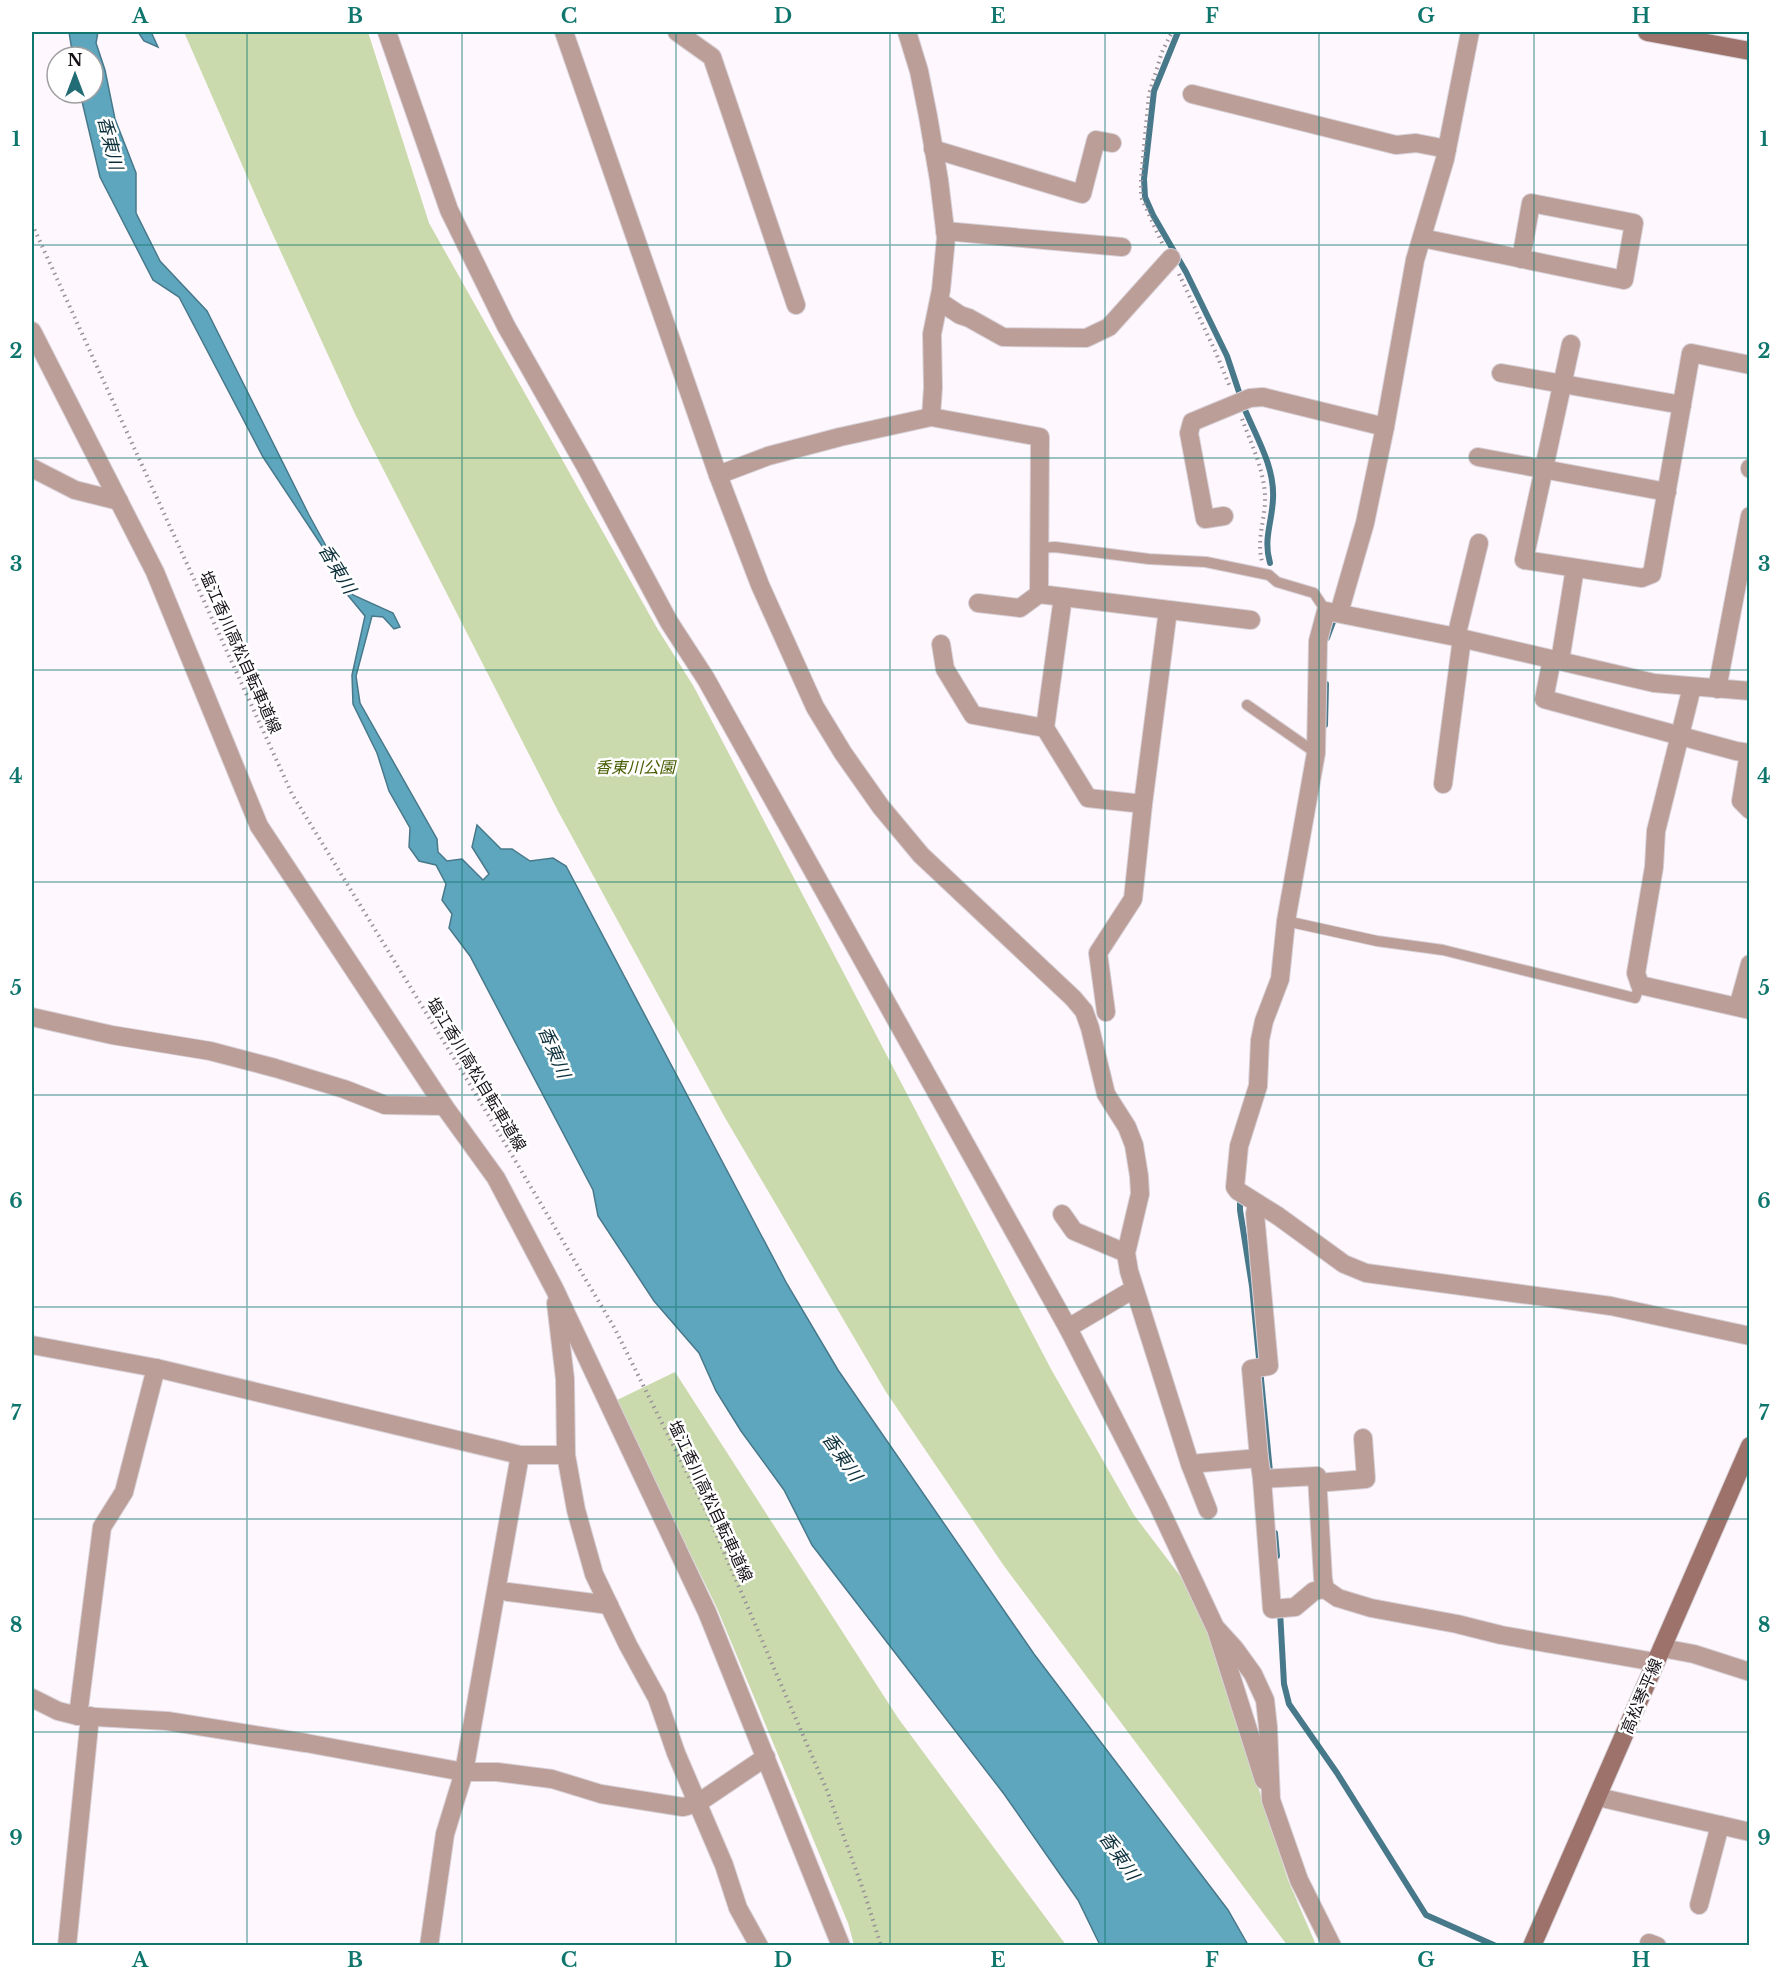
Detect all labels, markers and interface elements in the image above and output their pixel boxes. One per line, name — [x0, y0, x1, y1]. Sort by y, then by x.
text: A — [131, 4, 149, 28]
text: B — [347, 4, 363, 28]
text: C — [561, 4, 577, 28]
text: D — [774, 4, 792, 28]
text: E — [990, 4, 1006, 28]
text: F — [1205, 4, 1219, 28]
text: G — [1417, 4, 1435, 28]
text: H — [1632, 4, 1651, 28]
north arrow — [45, 45, 105, 105]
text: N — [67, 50, 83, 70]
water label: 香東川 — [93, 114, 128, 174]
text: 1 — [12, 127, 21, 151]
text: 1 — [1760, 127, 1769, 151]
text: 2 — [9, 339, 23, 363]
text: 2 — [1757, 339, 1771, 363]
water label: 香東川 — [314, 540, 361, 600]
text: 3 — [10, 552, 22, 576]
text: 3 — [1758, 552, 1770, 576]
street label: 塩江香川高松自転車道線 — [196, 568, 286, 736]
park label: 香東川公園 — [595, 757, 677, 777]
text: 4 — [9, 764, 23, 788]
text: 4 — [1757, 764, 1771, 788]
text: 5 — [10, 976, 22, 1000]
text: 5 — [1758, 976, 1770, 1000]
street label: 塩江香川高松自転車道線 — [423, 993, 531, 1155]
water label: 香東川 — [533, 1023, 575, 1083]
text: 6 — [9, 1189, 23, 1213]
text: 6 — [1757, 1189, 1771, 1213]
text: 7 — [11, 1401, 22, 1425]
text: 7 — [1759, 1401, 1770, 1425]
street label: 塩江香川高松自転車道線 — [665, 1417, 757, 1585]
water label: 香東川 — [818, 1429, 868, 1487]
text: 8 — [10, 1613, 22, 1637]
text: 8 — [1758, 1613, 1770, 1637]
street label: 高松琴平線 — [1616, 1655, 1666, 1737]
text: 9 — [9, 1826, 23, 1850]
text: 9 — [1757, 1826, 1771, 1850]
water label: 香東川 — [1095, 1828, 1145, 1886]
text: A — [131, 1948, 149, 1972]
text: B — [347, 1948, 363, 1972]
text: C — [561, 1948, 577, 1972]
text: D — [774, 1948, 792, 1972]
text: E — [990, 1948, 1006, 1972]
text: F — [1205, 1948, 1219, 1972]
text: G — [1417, 1948, 1435, 1972]
text: H — [1632, 1948, 1651, 1972]

